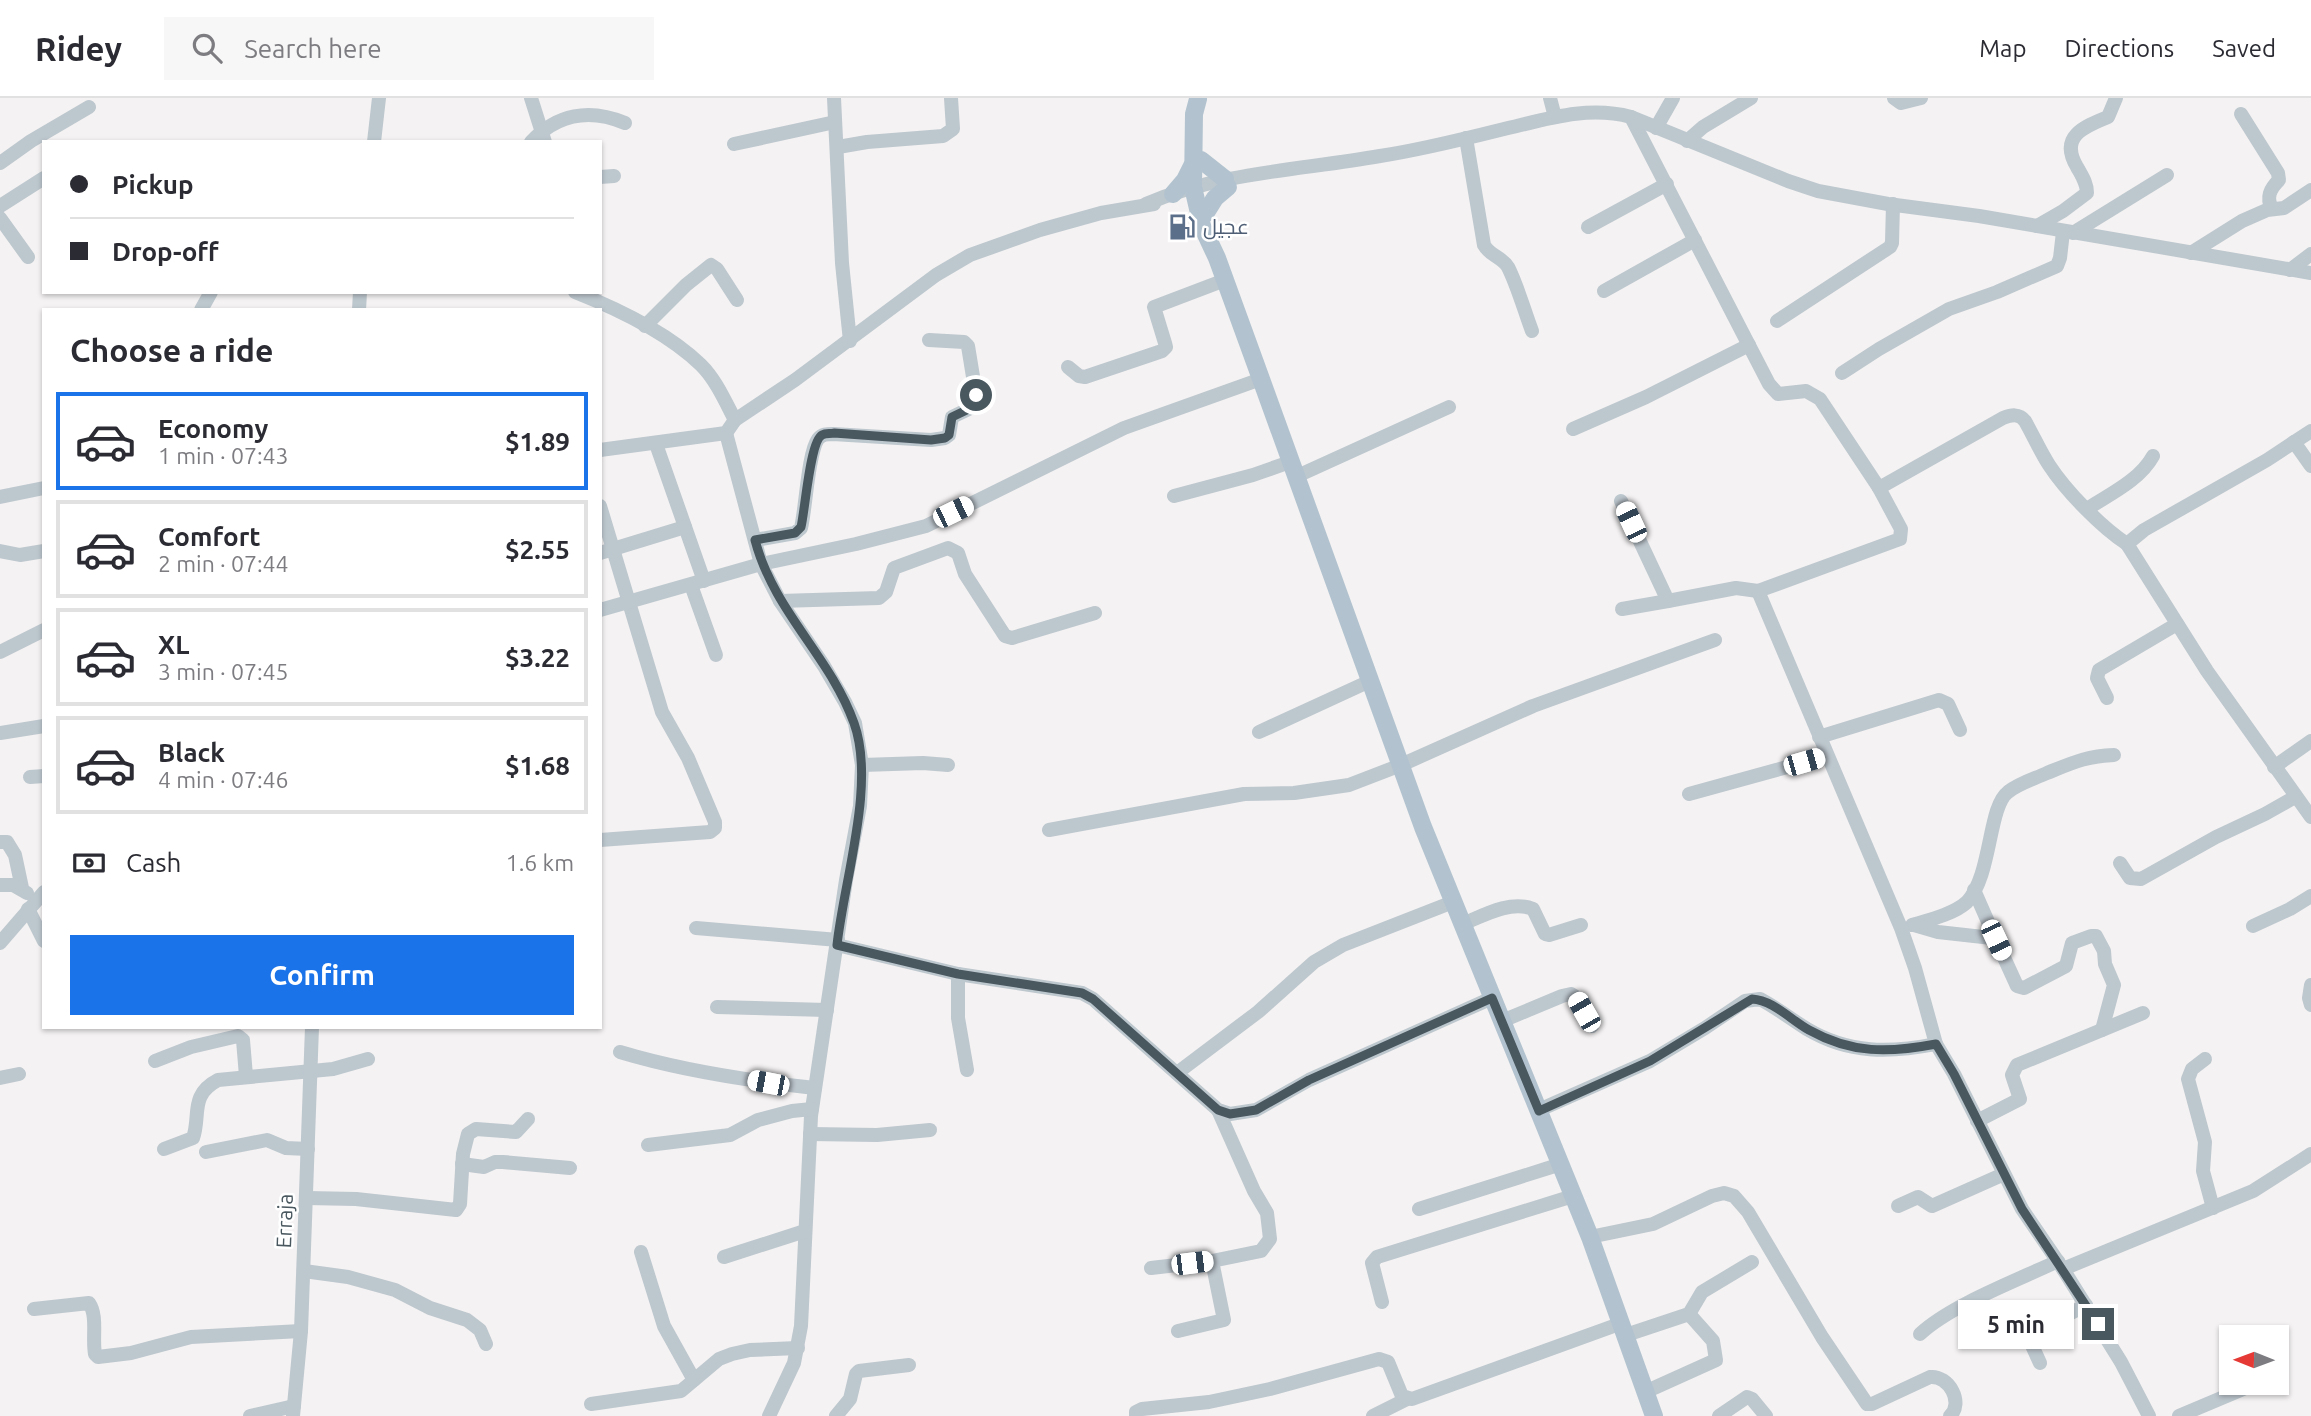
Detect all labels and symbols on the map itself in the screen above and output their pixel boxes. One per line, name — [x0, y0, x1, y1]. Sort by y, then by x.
fuel station icon: عجيل — [1167, 212, 1197, 242]
place label: عجيل — [1203, 214, 1249, 240]
route start — [960, 379, 992, 411]
car — [930, 493, 977, 531]
car — [1613, 499, 1650, 545]
car — [1781, 746, 1828, 778]
car — [1978, 917, 2015, 963]
car — [1565, 989, 1604, 1035]
car — [746, 1069, 791, 1097]
street label: Erraja — [271, 1193, 297, 1249]
car — [1170, 1250, 1215, 1276]
callout: 5 min — [1958, 1300, 2074, 1348]
route end — [2082, 1308, 2114, 1340]
north arrow — [2219, 1325, 2289, 1395]

